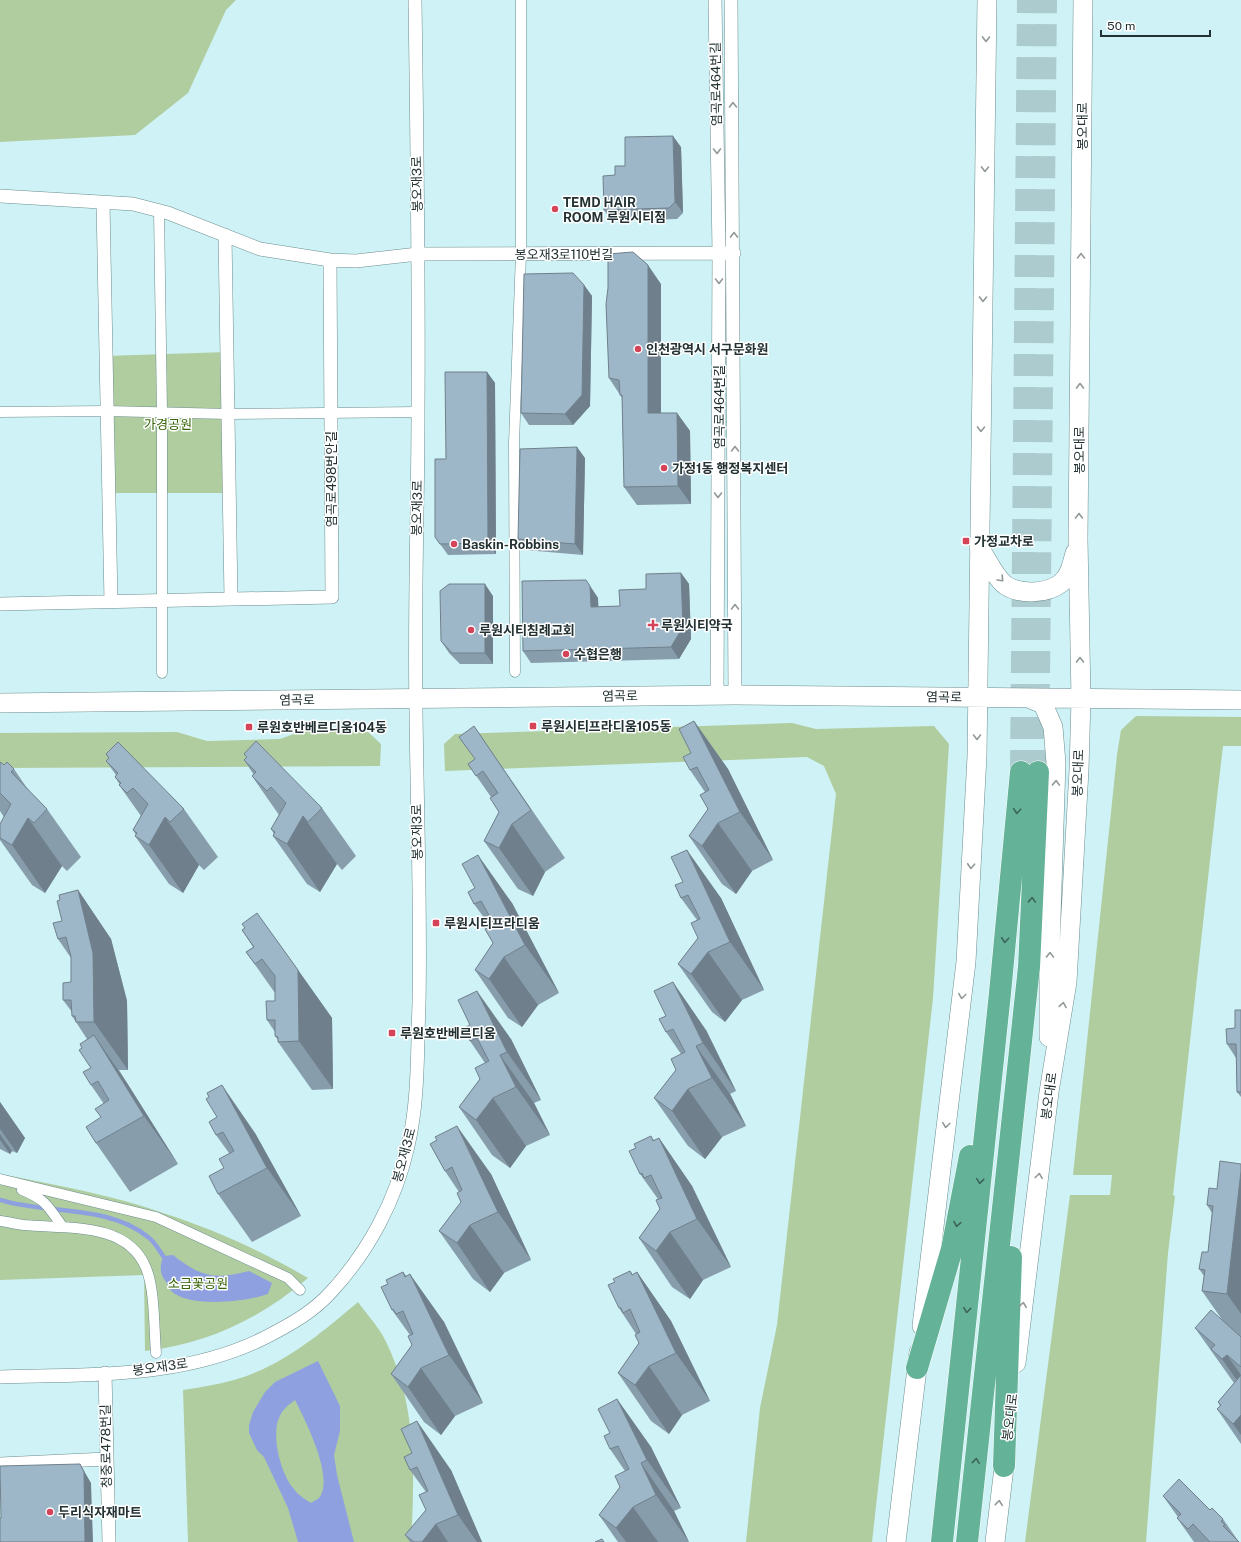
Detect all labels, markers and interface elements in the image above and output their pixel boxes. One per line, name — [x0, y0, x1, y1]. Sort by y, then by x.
scale bar — [1101, 12, 1210, 38]
text: 50 m — [1107, 19, 1135, 33]
one-way arrow — [982, 36, 991, 42]
street label: 염곡로464번길 — [708, 42, 724, 126]
one-way arrow — [728, 102, 737, 108]
street label: 봉오대로 — [1075, 102, 1090, 150]
one-way arrow — [713, 148, 721, 154]
street label: 봉오재3로 — [409, 156, 425, 212]
one-way arrow — [980, 166, 989, 172]
place label: TEMD HAIR ROOM 루원시티점 — [563, 195, 666, 225]
marker: TEMD HAIR ROOM 루원시티점 — [550, 204, 560, 214]
one-way arrow — [730, 232, 738, 238]
street label: 봉오재3로110번길 — [515, 247, 613, 262]
one-way arrow — [1077, 253, 1085, 259]
one-way arrow — [715, 278, 723, 284]
one-way arrow — [979, 296, 987, 302]
place label: 인천광역시 서구문화원 — [646, 342, 769, 357]
marker: 인천광역시 서구문화원 — [633, 344, 643, 354]
street label: 염곡로464번길 — [712, 365, 727, 449]
one-way arrow — [1076, 383, 1084, 389]
park label: 가경공원 — [144, 417, 192, 432]
one-way arrow — [977, 426, 985, 432]
street label: 봉오대로 — [1072, 426, 1087, 474]
street label: 염곡로498번안길 — [324, 431, 339, 527]
one-way arrow — [731, 446, 739, 452]
place label: 가정1동 행정복지센터 — [672, 461, 788, 476]
marker: 가정1동 행정복지센터 — [659, 463, 669, 473]
street label: 봉오재3로 — [409, 480, 425, 536]
one-way arrow — [714, 492, 722, 498]
one-way arrow — [1075, 513, 1083, 519]
place label: 가정교차로 — [974, 534, 1034, 549]
marker: 가정교차로 — [961, 536, 971, 546]
place label: Baskin-Robbins — [462, 537, 559, 552]
marker: Baskin-Robbins — [449, 539, 459, 549]
one-way arrow — [996, 575, 1003, 582]
one-way arrow — [731, 604, 739, 610]
place label: 루원시티약국 — [661, 618, 733, 633]
marker: 루원시티약국 — [648, 620, 658, 630]
place label: 루원시티침례교회 — [479, 623, 575, 638]
marker: 루원시티침례교회 — [466, 625, 476, 635]
place label: 수협은행 — [574, 647, 622, 662]
marker: 수협은행 — [561, 649, 571, 659]
one-way arrow — [1076, 657, 1084, 663]
street label: 염곡로 — [602, 688, 638, 704]
street label: 염곡로 — [926, 689, 962, 705]
street label: 염곡로 — [279, 692, 315, 708]
place label: 루원시티프라디움105동 — [541, 719, 671, 734]
place label: 루원호반베르디움104동 — [257, 720, 387, 735]
marker: 루원시티프라디움105동 — [528, 721, 538, 731]
marker: 루원호반베르디움104동 — [244, 722, 254, 732]
one-way arrow — [973, 734, 981, 740]
street label: 봉오대로 — [1070, 749, 1086, 797]
one-way arrow — [1051, 780, 1060, 786]
street label: 봉오재3로 — [409, 804, 425, 860]
one-way arrow — [1013, 808, 1022, 814]
one-way arrow — [967, 863, 975, 869]
one-way arrow — [1028, 897, 1036, 903]
place label: 루원시티프라디움 — [444, 916, 540, 931]
marker: 루원시티프라디움 — [431, 918, 441, 928]
one-way arrow — [1001, 937, 1010, 943]
one-way arrow — [1045, 952, 1054, 958]
one-way arrow — [958, 993, 967, 999]
one-way arrow — [1058, 1002, 1067, 1008]
place label: 루원호반베르디움 — [400, 1026, 496, 1041]
marker: 루원호반베르디움 — [387, 1028, 397, 1038]
street label: 봉오대로 — [1038, 1071, 1060, 1121]
one-way arrow — [942, 1122, 951, 1128]
street label: 봉오재3로 — [390, 1126, 419, 1184]
one-way arrow — [1034, 1173, 1043, 1179]
one-way arrow — [976, 1178, 985, 1184]
one-way arrow — [953, 1221, 962, 1228]
park label: 소금꽃공원 — [168, 1276, 228, 1291]
one-way arrow — [1018, 1302, 1027, 1308]
one-way arrow — [962, 1307, 971, 1313]
street label: 봉오재3로 — [131, 1356, 189, 1378]
street label: 봉오대로 — [1000, 1392, 1020, 1442]
street label: 청중로478번길 — [98, 1404, 114, 1488]
one-way arrow — [971, 1458, 980, 1465]
one-way arrow — [995, 1500, 1004, 1506]
place label: 두리식자재마트 — [58, 1505, 142, 1520]
marker: 두리식자재마트 — [45, 1507, 55, 1517]

